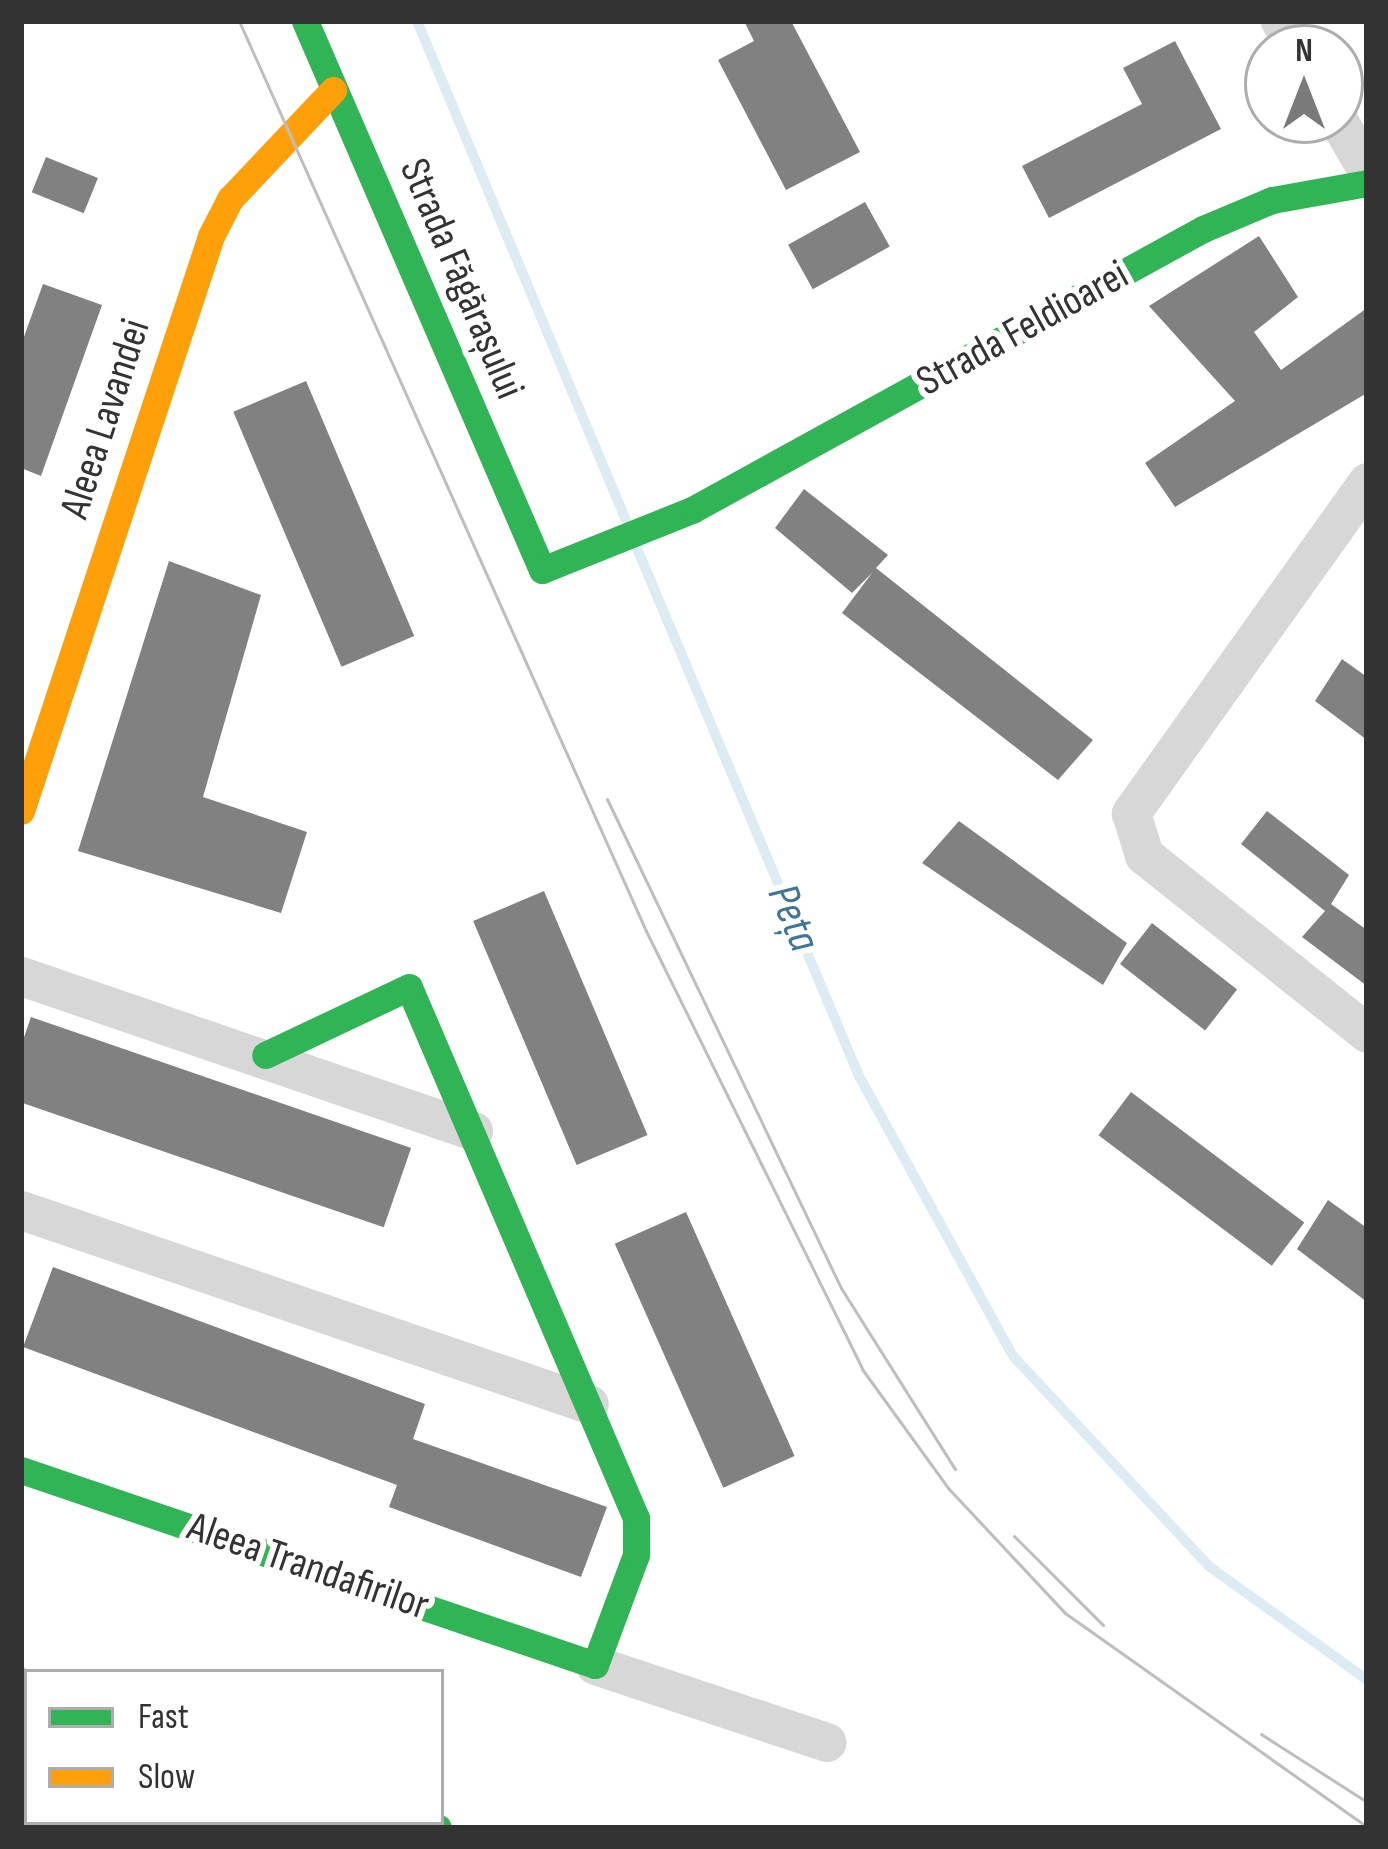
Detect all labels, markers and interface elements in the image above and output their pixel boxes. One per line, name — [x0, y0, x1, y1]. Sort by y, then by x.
north arrow — [1244, 24, 1364, 144]
text: N — [1295, 31, 1313, 71]
street label: Strada Făgărașului — [388, 151, 534, 407]
street label: Strada Feldioarei — [909, 250, 1137, 408]
street label: Aleea Lavandei — [50, 313, 162, 525]
water label: Peța — [755, 876, 831, 960]
street label: Aleea Trandafirilor — [181, 1502, 435, 1632]
legend — [24, 1669, 444, 1825]
text: Fast — [138, 1696, 189, 1739]
text: Slow — [138, 1756, 195, 1799]

